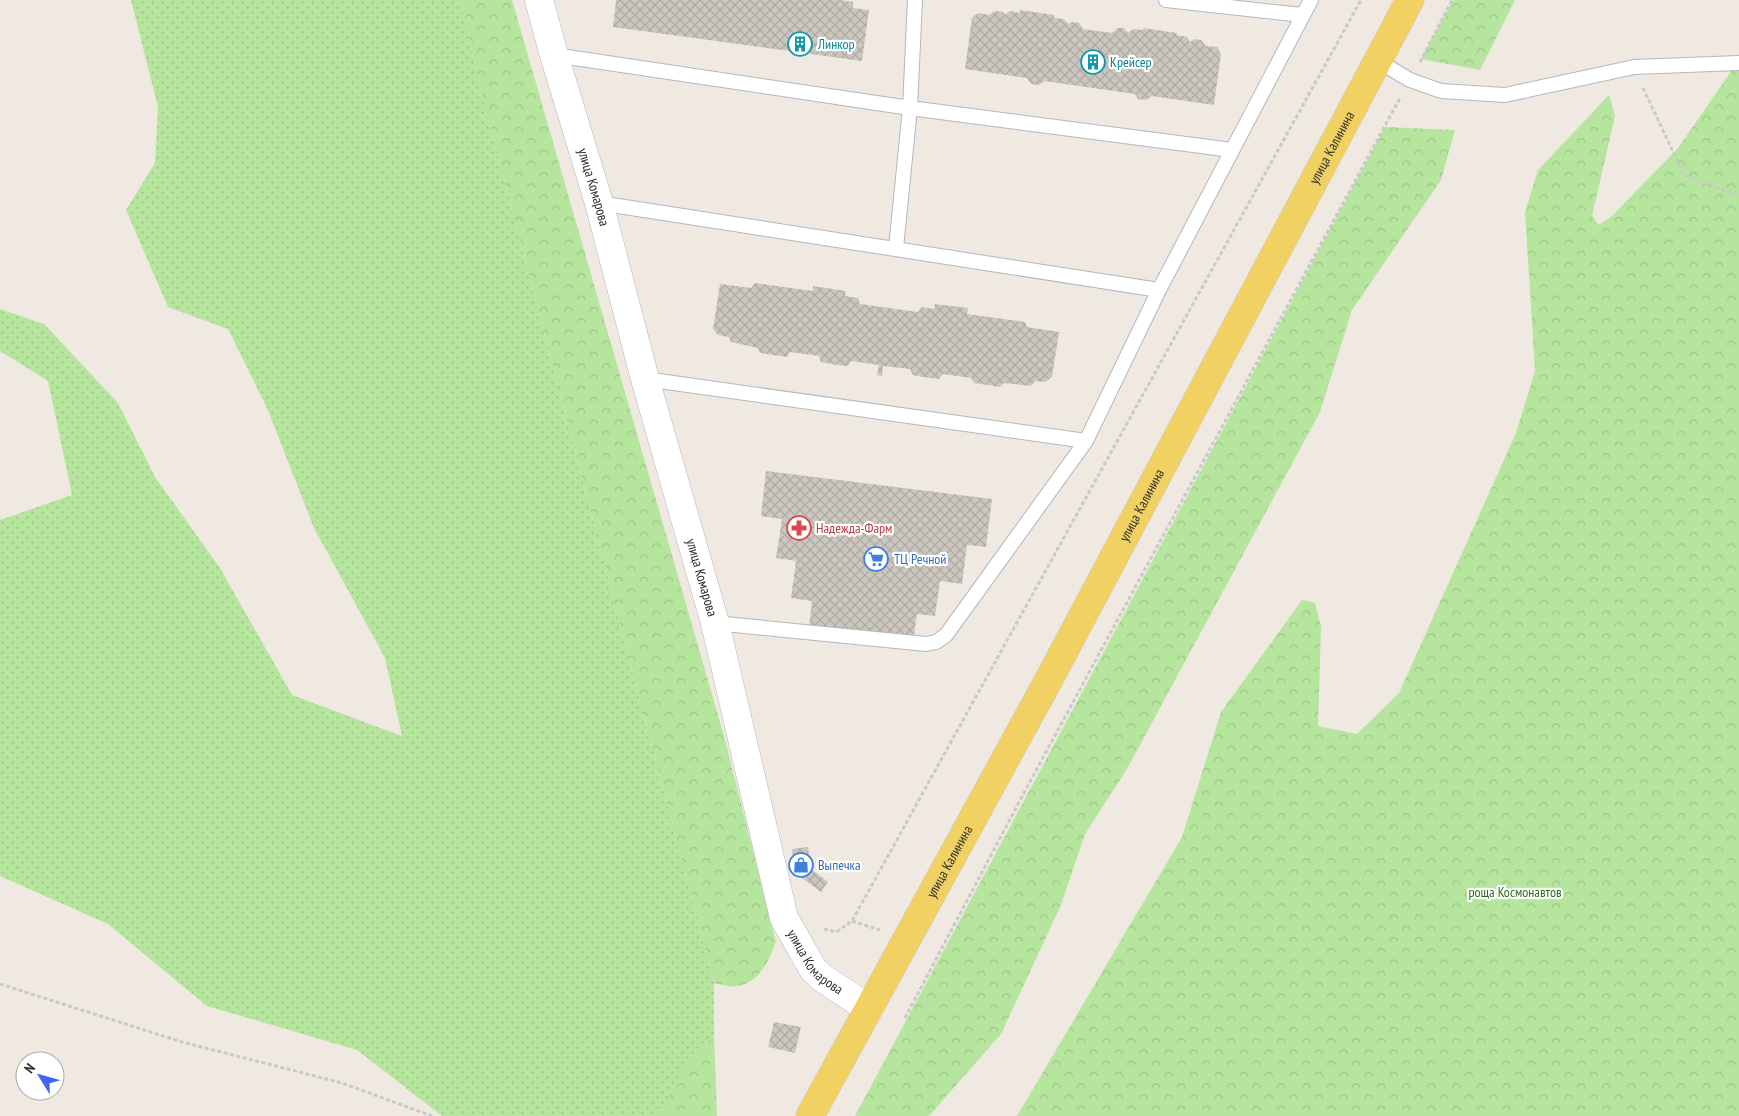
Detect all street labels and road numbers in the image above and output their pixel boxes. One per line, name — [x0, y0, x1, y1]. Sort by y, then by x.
street label: улица Калинина — [1305, 108, 1358, 187]
street label: улица Комарова — [574, 146, 614, 228]
street label: улица Калинина — [1115, 466, 1168, 545]
street label: улица Комарова — [682, 536, 722, 618]
street label: улица Калинина — [922, 822, 976, 901]
street label: улица Комарова — [783, 926, 847, 998]

